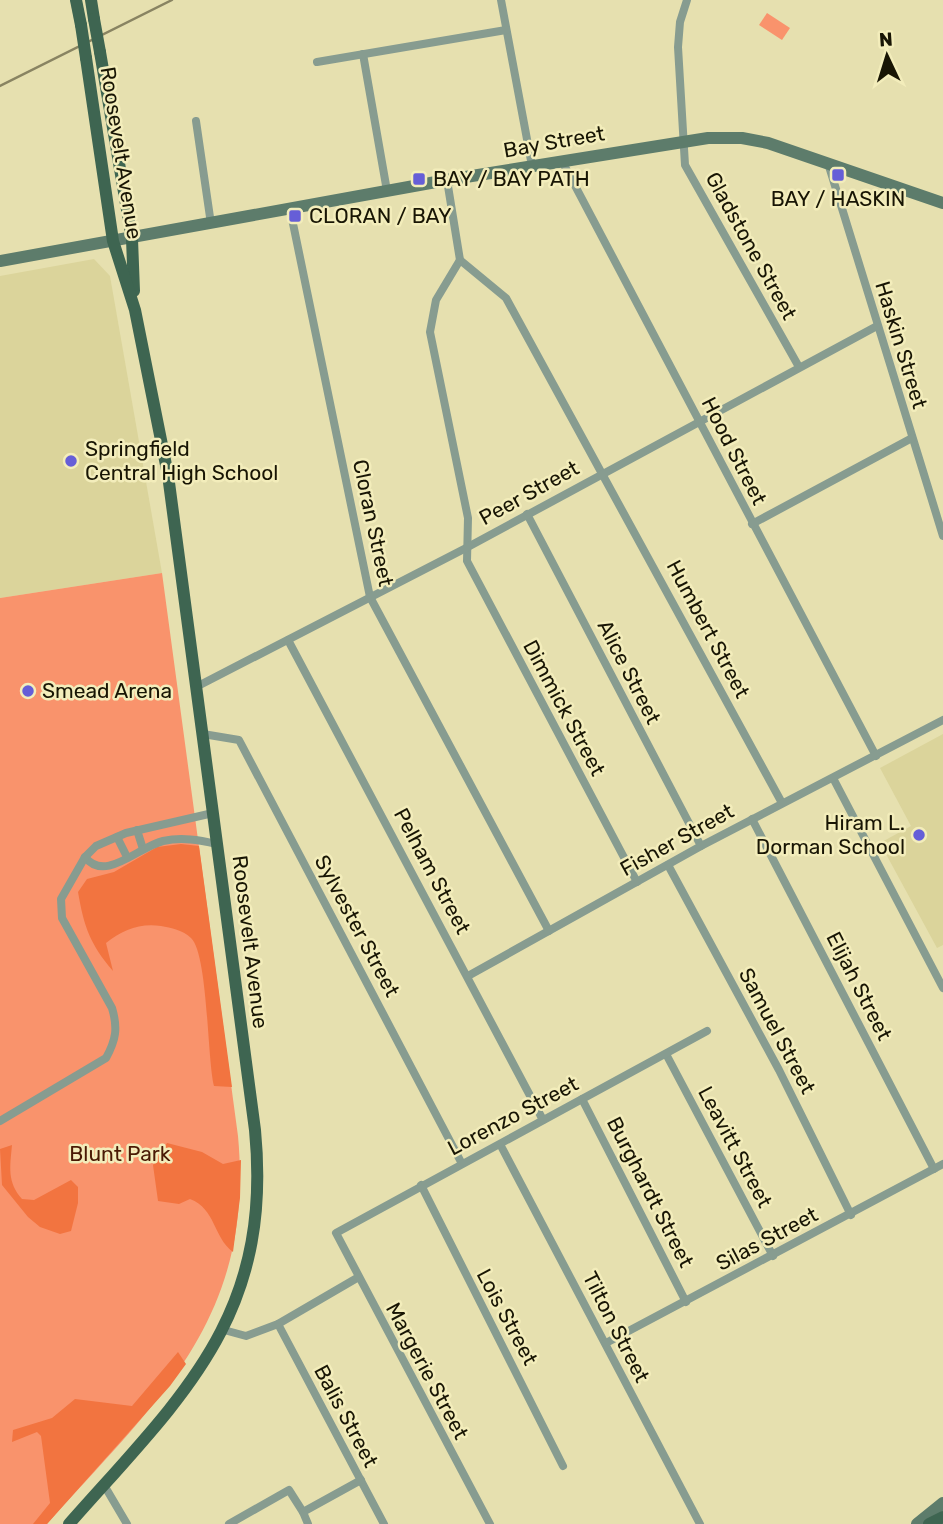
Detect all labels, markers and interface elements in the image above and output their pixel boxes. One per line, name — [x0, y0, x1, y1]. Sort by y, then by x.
north arrow — [852, 21, 922, 91]
text: N — [878, 28, 893, 51]
street label: Roosevelt Avenue — [96, 65, 147, 241]
street label: Bay Street — [501, 120, 606, 163]
place label: BAY / BAY PATH — [433, 166, 590, 191]
marker: BAY / HASKIN — [830, 167, 846, 183]
street label: Gladstone Street — [701, 168, 802, 324]
marker: BAY / BAY PATH — [411, 171, 427, 187]
place label: BAY / HASKIN — [771, 186, 905, 211]
place label: CLORAN / BAY — [309, 203, 452, 228]
marker: CLORAN / BAY — [287, 208, 303, 224]
street label: Haskin Street — [870, 278, 933, 412]
street label: Hood Street — [697, 393, 772, 509]
place label: Springfield Central High School — [85, 436, 278, 485]
marker: Springfield Central High School — [63, 453, 79, 469]
street label: Peer Street — [474, 455, 583, 530]
street label: Cloran Street — [348, 457, 399, 589]
street label: Humbert Street — [662, 556, 755, 702]
street label: Alice Street — [593, 616, 666, 728]
street label: Dimmick Street — [518, 636, 611, 780]
place label: Smead Arena — [42, 678, 172, 703]
marker: Smead Arena — [20, 683, 36, 699]
street label: Fisher Street — [616, 798, 738, 881]
street label: Pelham Street — [389, 803, 476, 938]
place label: Hiram L. Dorman School — [756, 810, 905, 859]
marker: Hiram L. Dorman School — [911, 827, 927, 843]
street label: Sylvester Street — [310, 851, 405, 1001]
street label: Roosevelt Avenue — [227, 854, 274, 1030]
street label: Elijah Street — [821, 927, 897, 1044]
street label: Samuel Street — [734, 964, 821, 1098]
street label: Lorenzo Street — [443, 1071, 582, 1160]
street label: Leavitt Street — [693, 1082, 778, 1212]
street label: Burghardt Street — [602, 1112, 699, 1271]
park label: Blunt Park — [69, 1141, 171, 1166]
street label: Silas Street — [712, 1201, 822, 1276]
street label: Lois Street — [472, 1264, 543, 1369]
street label: Tilton Street — [578, 1267, 655, 1386]
street label: Margerie Street — [381, 1298, 474, 1443]
street label: Balis Street — [309, 1360, 384, 1471]

